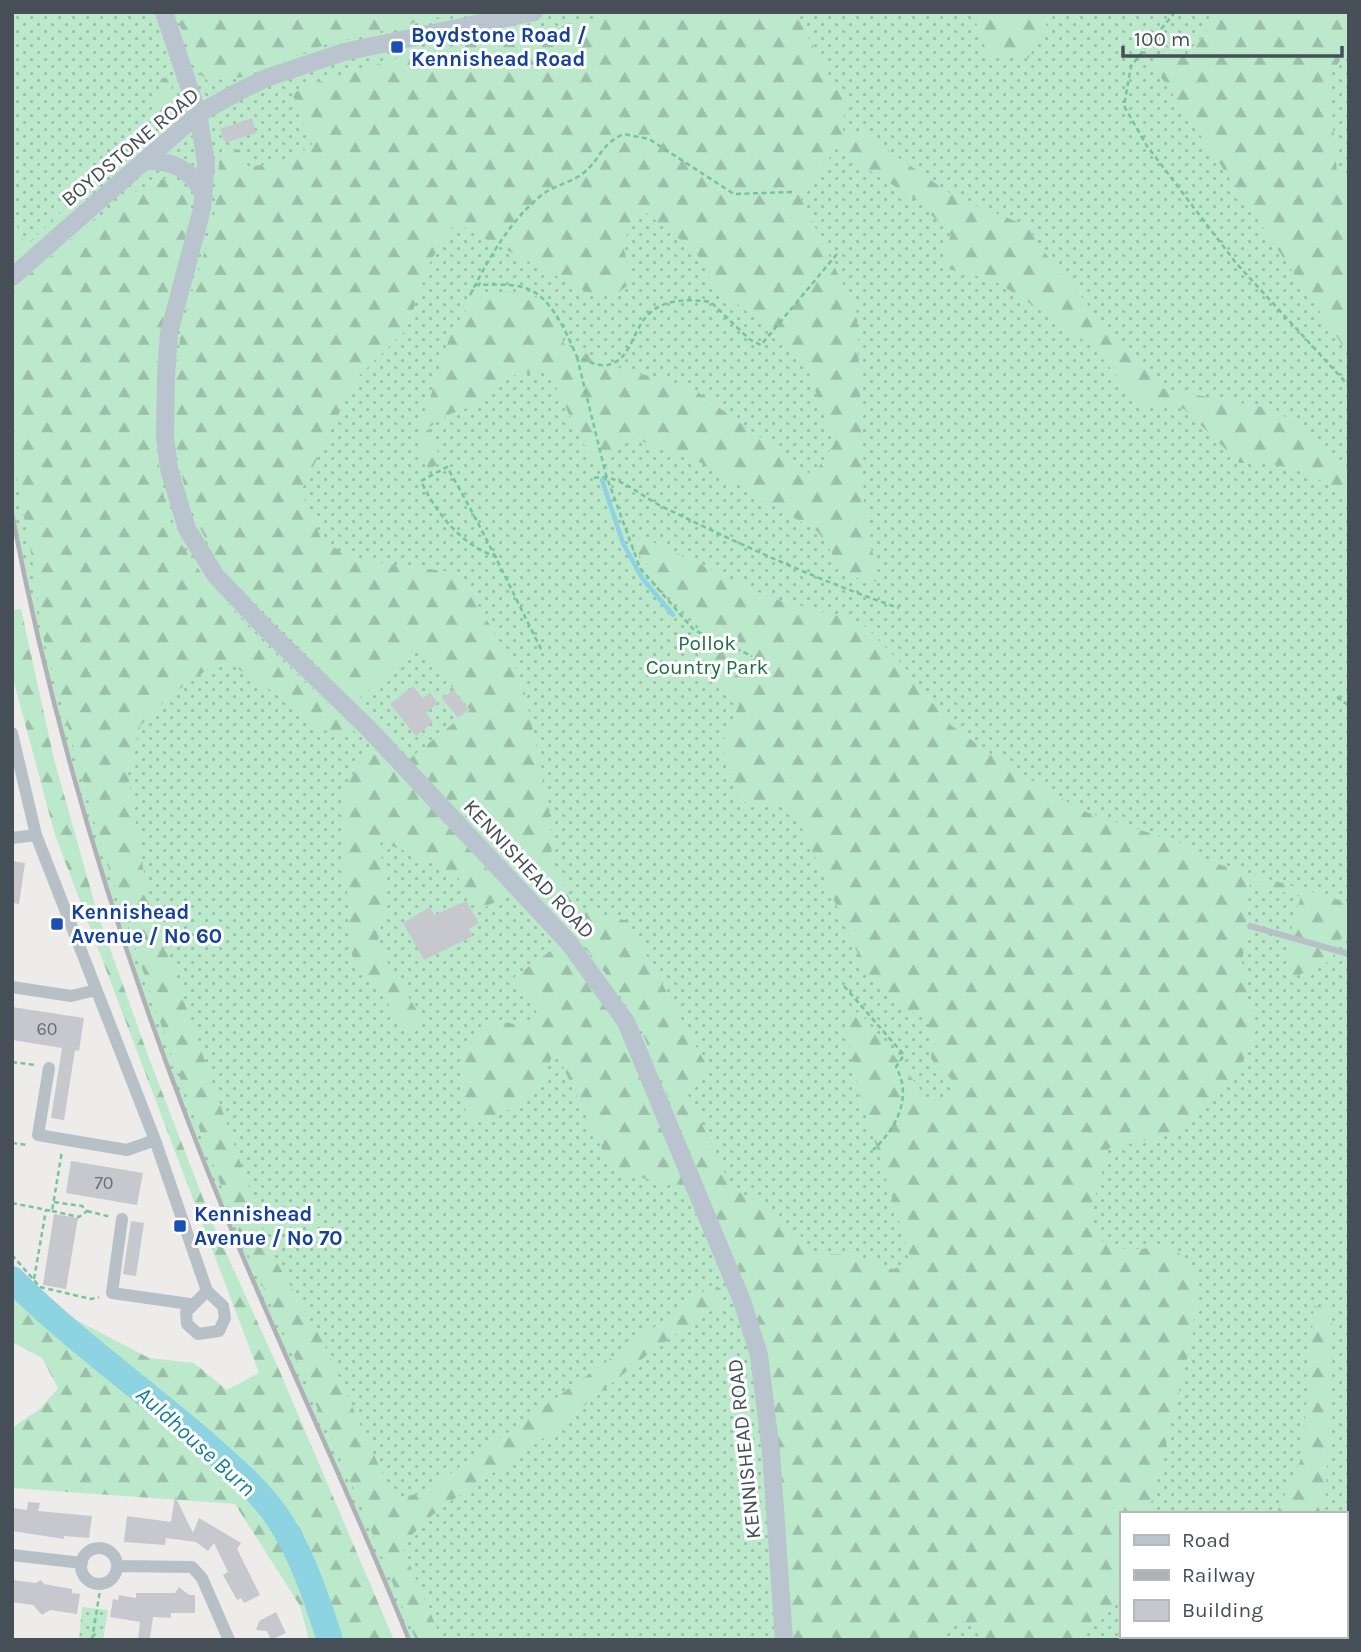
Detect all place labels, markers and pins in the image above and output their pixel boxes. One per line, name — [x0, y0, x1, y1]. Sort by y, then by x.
place label: Boydstone Road / Kennishead Road — [411, 23, 587, 71]
marker: Boydstone Road / Kennishead Road — [389, 39, 405, 55]
place label: Kennishead Avenue / No 60 — [71, 900, 222, 948]
marker: Kennishead Avenue / No 60 — [49, 916, 65, 932]
place label: Kennishead Avenue / No 70 — [194, 1202, 343, 1250]
marker: Kennishead Avenue / No 70 — [172, 1218, 188, 1234]

